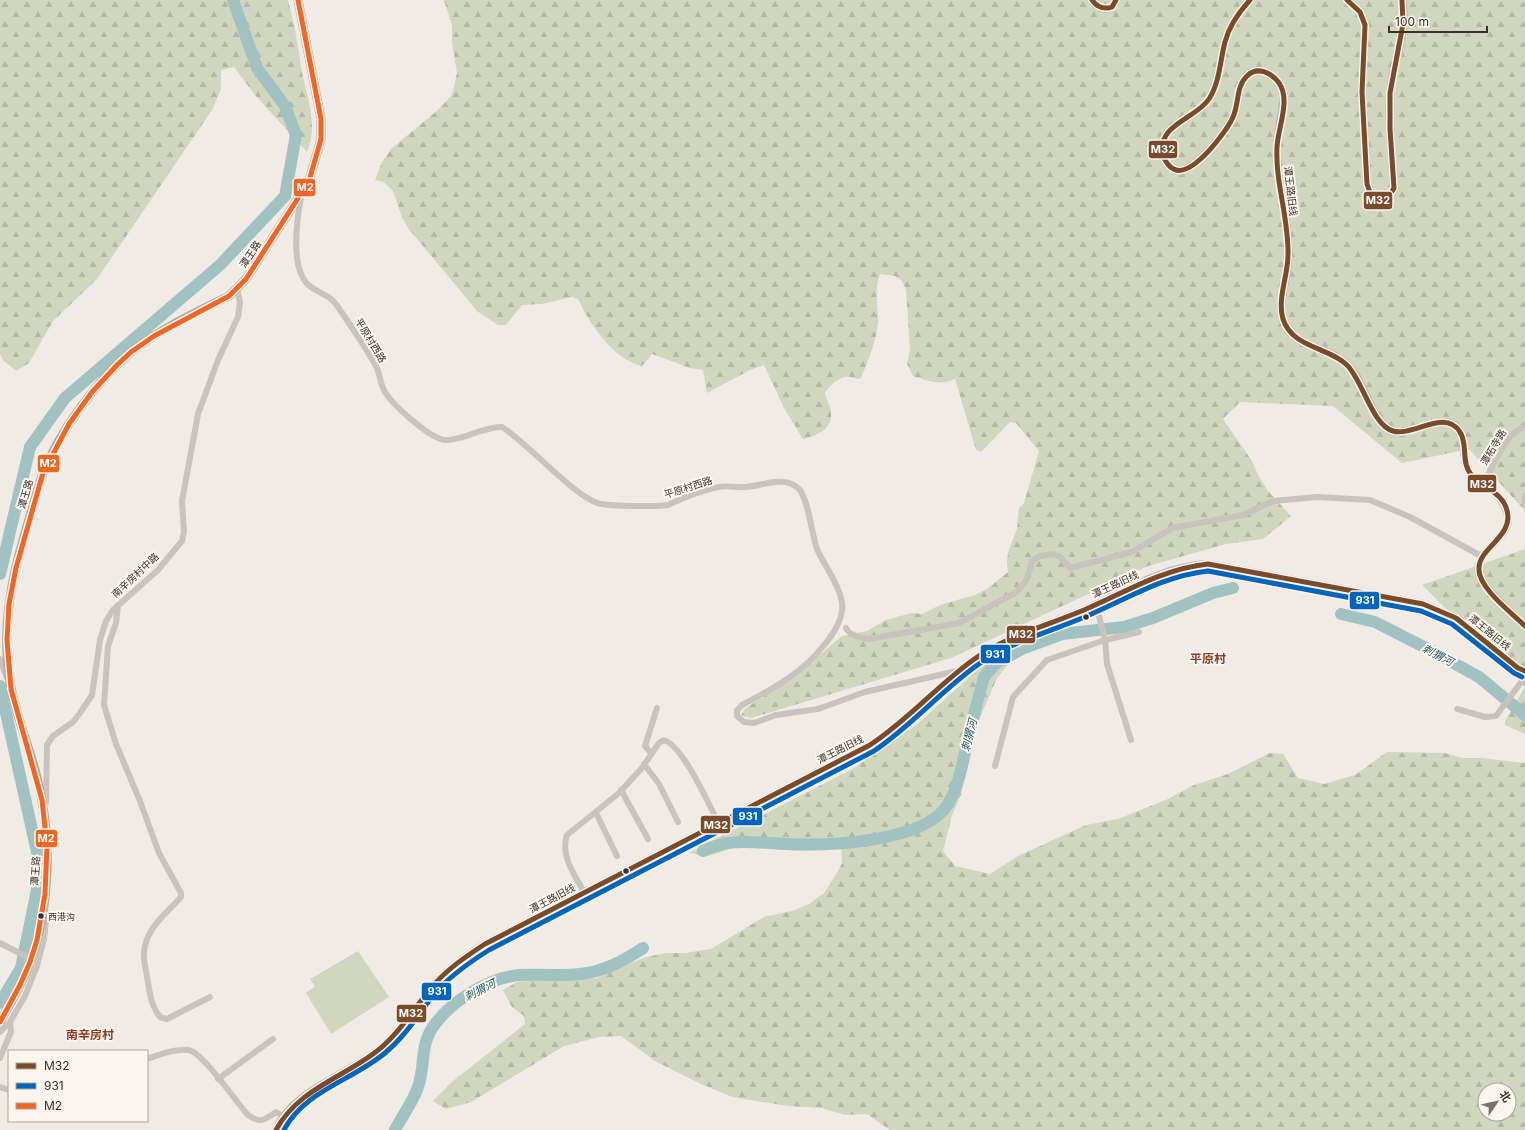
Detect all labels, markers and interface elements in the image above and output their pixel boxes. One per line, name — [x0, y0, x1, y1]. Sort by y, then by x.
scale bar — [1389, 8, 1487, 34]
text: 100 m — [1395, 14, 1429, 29]
line badge: M32 — [1148, 140, 1178, 159]
text: M32 — [1151, 142, 1175, 156]
street label: 潭王路旧线 — [1282, 165, 1300, 217]
line badge: M2 — [293, 178, 316, 197]
text: M2 — [296, 180, 314, 194]
line badge: M32 — [1363, 191, 1393, 210]
text: M32 — [1366, 193, 1390, 207]
street label: 潭王路 — [237, 238, 263, 270]
street label: 平原村西路 — [353, 315, 389, 365]
street label: 潭柘寺路 — [1478, 427, 1508, 467]
line badge: M2 — [37, 454, 60, 473]
text: M2 — [39, 456, 57, 470]
street label: 平原村西路 — [662, 474, 714, 500]
line badge: M32 — [1467, 474, 1497, 493]
text: M32 — [1470, 477, 1494, 491]
street label: 潭王路 — [15, 478, 35, 510]
street label: 南辛房村中路 — [109, 550, 161, 600]
street label: 潭王路旧线 — [1090, 568, 1140, 600]
line badge: 931 — [1349, 591, 1380, 610]
text: 931 — [1356, 593, 1375, 607]
unlabelled marker — [1081, 612, 1091, 622]
street label: 潭王路旧线 — [1467, 612, 1513, 652]
line badge: M32 — [1006, 625, 1036, 644]
text: M32 — [1009, 627, 1033, 641]
water label: 刺猬河 — [1420, 641, 1458, 670]
line badge: 931 — [980, 644, 1011, 664]
text: 931 — [986, 647, 1005, 661]
district label: 平原村 — [1190, 651, 1226, 666]
water label: 刺猬河 — [958, 715, 980, 753]
street label: 潭王路旧线 — [815, 732, 865, 766]
line badge: 931 — [732, 807, 763, 826]
text: 931 — [739, 809, 758, 823]
line badge: M32 — [700, 815, 731, 834]
text: M32 — [704, 818, 728, 832]
line badge: M2 — [35, 829, 58, 848]
text: M2 — [37, 831, 55, 845]
street label: 潭王路 — [28, 856, 42, 886]
unlabelled marker — [621, 866, 631, 876]
street label: 潭王路旧线 — [527, 881, 577, 915]
marker: 西港沟 — [36, 911, 46, 921]
place label: 西港沟 — [48, 911, 75, 922]
water label: 刺猬河 — [462, 975, 500, 1004]
line badge: 931 — [421, 982, 452, 1001]
text: 931 — [428, 984, 447, 998]
line badge: M32 — [396, 1004, 427, 1023]
text: M32 — [399, 1006, 423, 1020]
district label: 南辛房村 — [66, 1027, 114, 1042]
legend — [8, 1050, 148, 1122]
text: M32 — [44, 1058, 70, 1073]
text: 931 — [44, 1078, 64, 1093]
north arrow — [1477, 1082, 1517, 1122]
text: 北 — [1496, 1088, 1514, 1105]
text: M2 — [44, 1098, 62, 1113]

